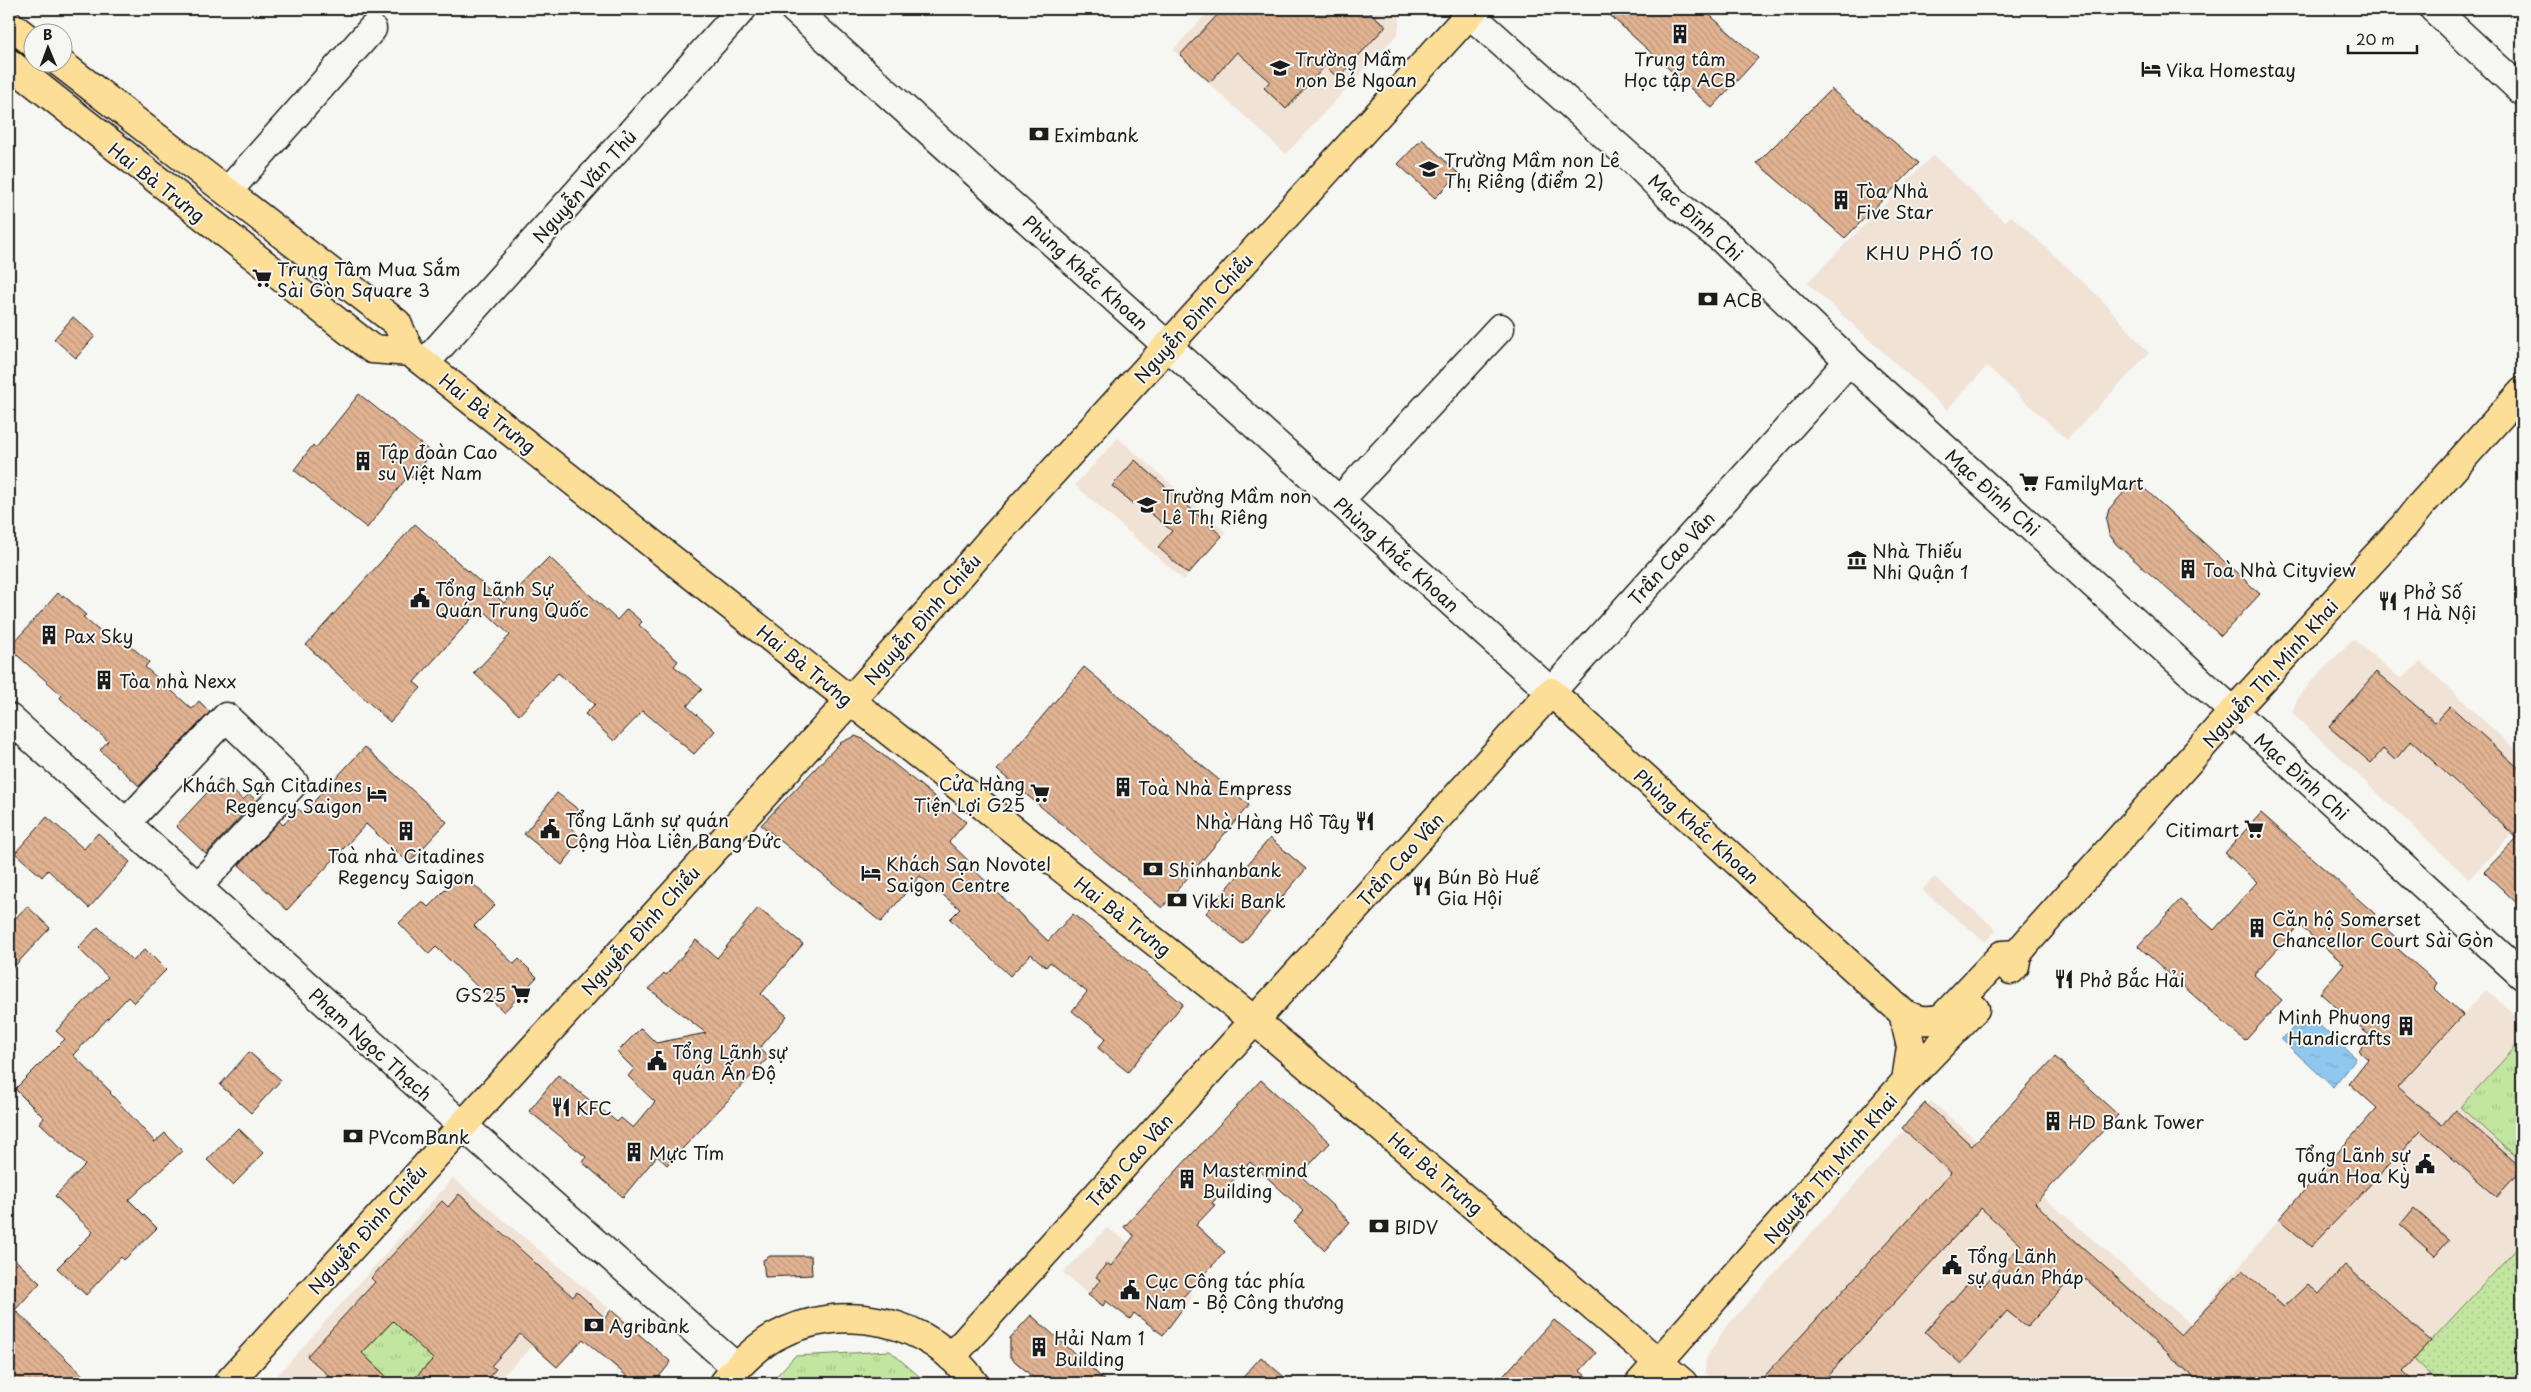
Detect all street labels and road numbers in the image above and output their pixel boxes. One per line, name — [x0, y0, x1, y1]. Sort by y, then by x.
street label: Nguyễn Văn Thủ — [526, 123, 642, 249]
street label: Hai Bà Trưng — [103, 136, 211, 228]
street label: Mạc Đĩnh Chi — [1643, 167, 1749, 267]
street label: Phùng Khắc Khoan — [1017, 208, 1155, 336]
street label: Nguyễn Đình Chiểu — [1127, 247, 1259, 389]
street label: Hai Bà Trưng — [434, 367, 542, 459]
street label: Mạc Đĩnh Chi — [1940, 442, 2046, 542]
street label: Phùng Khắc Khoan — [1328, 490, 1466, 618]
street label: Trần Cao Vân — [1621, 505, 1721, 611]
street label: Nguyễn Đình Chiểu — [857, 547, 987, 691]
street label: Nguyễn Thị Minh Khai — [2196, 593, 2344, 753]
street label: Hai Bà Trưng — [751, 618, 859, 712]
street label: Mạc Đĩnh Chi — [2249, 726, 2355, 826]
street label: Phùng Khắc Khoan — [1628, 762, 1766, 890]
street label: Trần Cao Vân — [1350, 806, 1450, 912]
street label: Nguyễn Đình Chiểu — [574, 859, 706, 1001]
street label: Hai Bà Trưng — [1069, 870, 1177, 962]
street label: Phạm Ngọc Thạch — [303, 981, 439, 1107]
street label: Nguyễn Thị Minh Khai — [1757, 1087, 1903, 1249]
street label: Trần Cao Vân — [1079, 1107, 1179, 1213]
street label: Hai Bà Trưng — [1383, 1125, 1489, 1221]
street label: Nguyễn Đình Chiểu — [301, 1158, 433, 1300]

